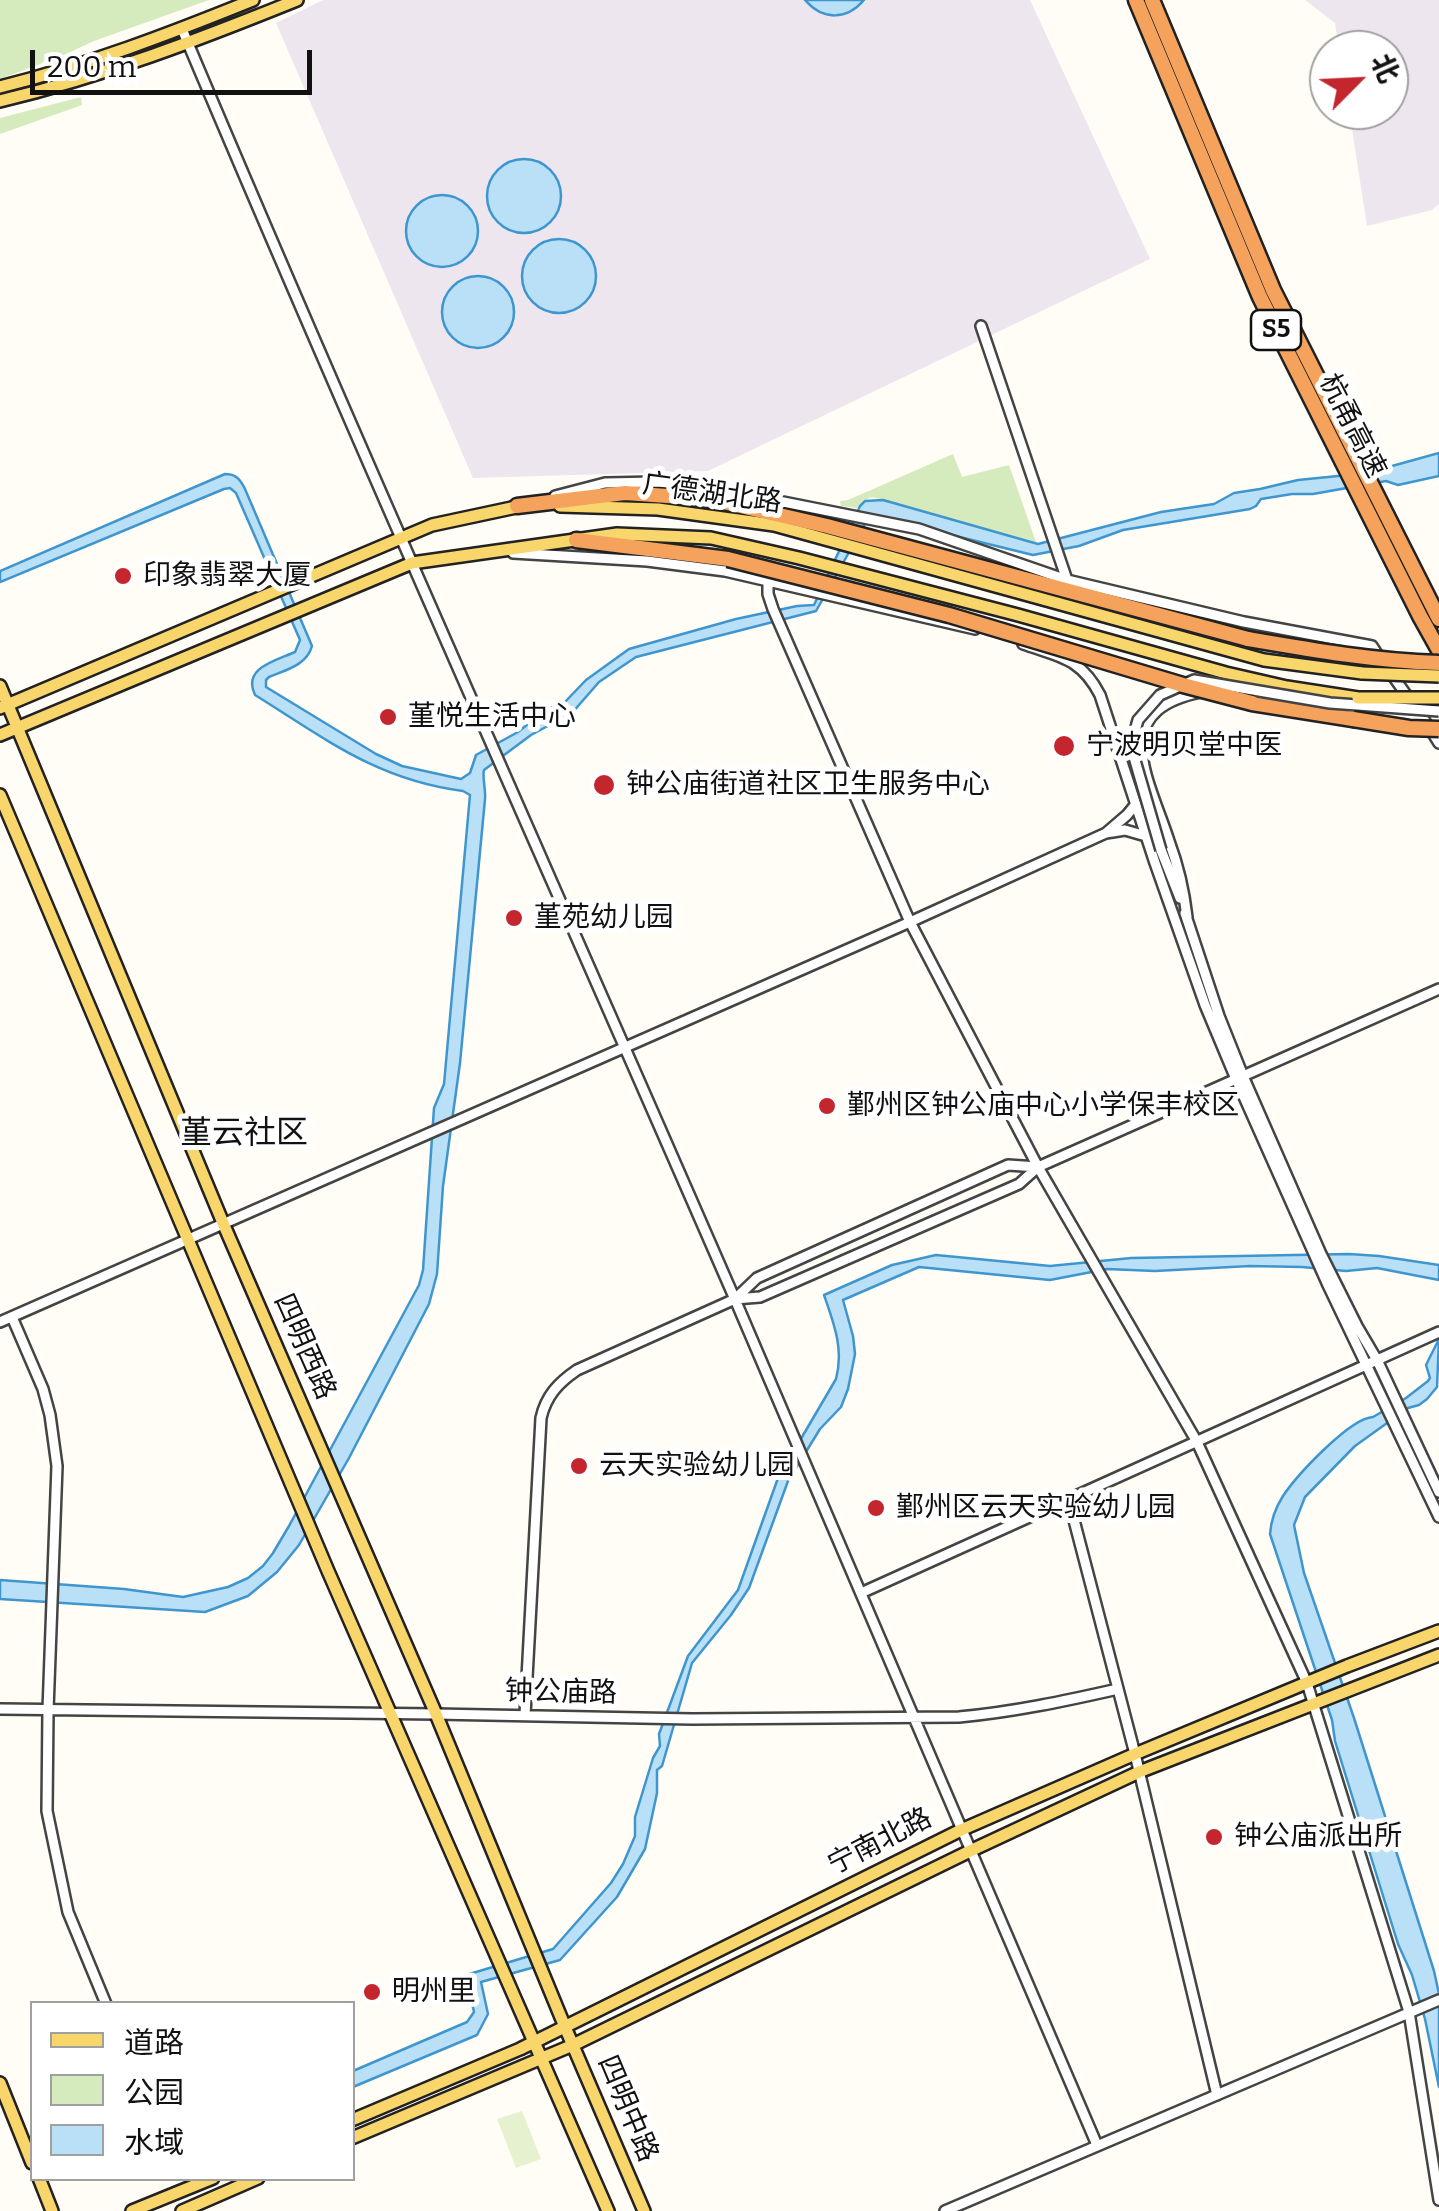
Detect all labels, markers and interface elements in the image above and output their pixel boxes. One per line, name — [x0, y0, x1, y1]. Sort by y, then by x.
scale bar — [35, 30, 318, 92]
north arrow — [1309, 30, 1409, 130]
text: 200 m — [47, 49, 136, 85]
text: 北 — [1364, 49, 1406, 88]
road number: S5 — [1251, 310, 1301, 350]
street label: 杭甬高速 — [1312, 368, 1392, 484]
street label: 广德湖北路 — [640, 468, 784, 520]
place label: 印象翡翠大厦 — [143, 559, 311, 593]
marker: 印象翡翠大厦 — [112, 565, 134, 587]
place label: 堇悦生活中心 — [408, 700, 576, 734]
marker: 堇悦生活中心 — [377, 706, 399, 728]
place label: 宁波明贝堂中医 — [1086, 729, 1282, 763]
marker: 宁波明贝堂中医 — [1051, 733, 1077, 759]
place label: 钟公庙街道社区卫生服务中心 — [626, 768, 990, 802]
marker: 钟公庙街道社区卫生服务中心 — [591, 772, 617, 798]
place label: 堇苑幼儿园 — [534, 901, 674, 935]
marker: 堇苑幼儿园 — [503, 907, 525, 929]
place label: 鄞州区钟公庙中心小学保丰校区 — [847, 1089, 1239, 1123]
marker: 鄞州区钟公庙中心小学保丰校区 — [816, 1095, 838, 1117]
district label: 堇云社区 — [180, 1115, 308, 1153]
street label: 四明西路 — [266, 1289, 342, 1405]
place label: 云天实验幼儿园 — [599, 1449, 795, 1483]
marker: 云天实验幼儿园 — [568, 1455, 590, 1477]
place label: 鄞州区云天实验幼儿园 — [896, 1491, 1176, 1525]
marker: 鄞州区云天实验幼儿园 — [865, 1497, 887, 1519]
street label: 钟公庙路 — [505, 1675, 617, 1711]
street label: 宁南北路 — [822, 1802, 938, 1882]
place label: 钟公庙派出所 — [1234, 1820, 1402, 1854]
marker: 钟公庙派出所 — [1203, 1826, 1225, 1848]
place label: 明州里 — [392, 1975, 476, 2009]
marker: 明州里 — [361, 1981, 383, 2003]
legend — [30, 2001, 355, 2181]
text: 道路 — [124, 2025, 184, 2061]
street label: 四明中路 — [590, 2051, 664, 2167]
text: 公园 — [124, 2075, 184, 2111]
text: 水域 — [124, 2125, 184, 2161]

